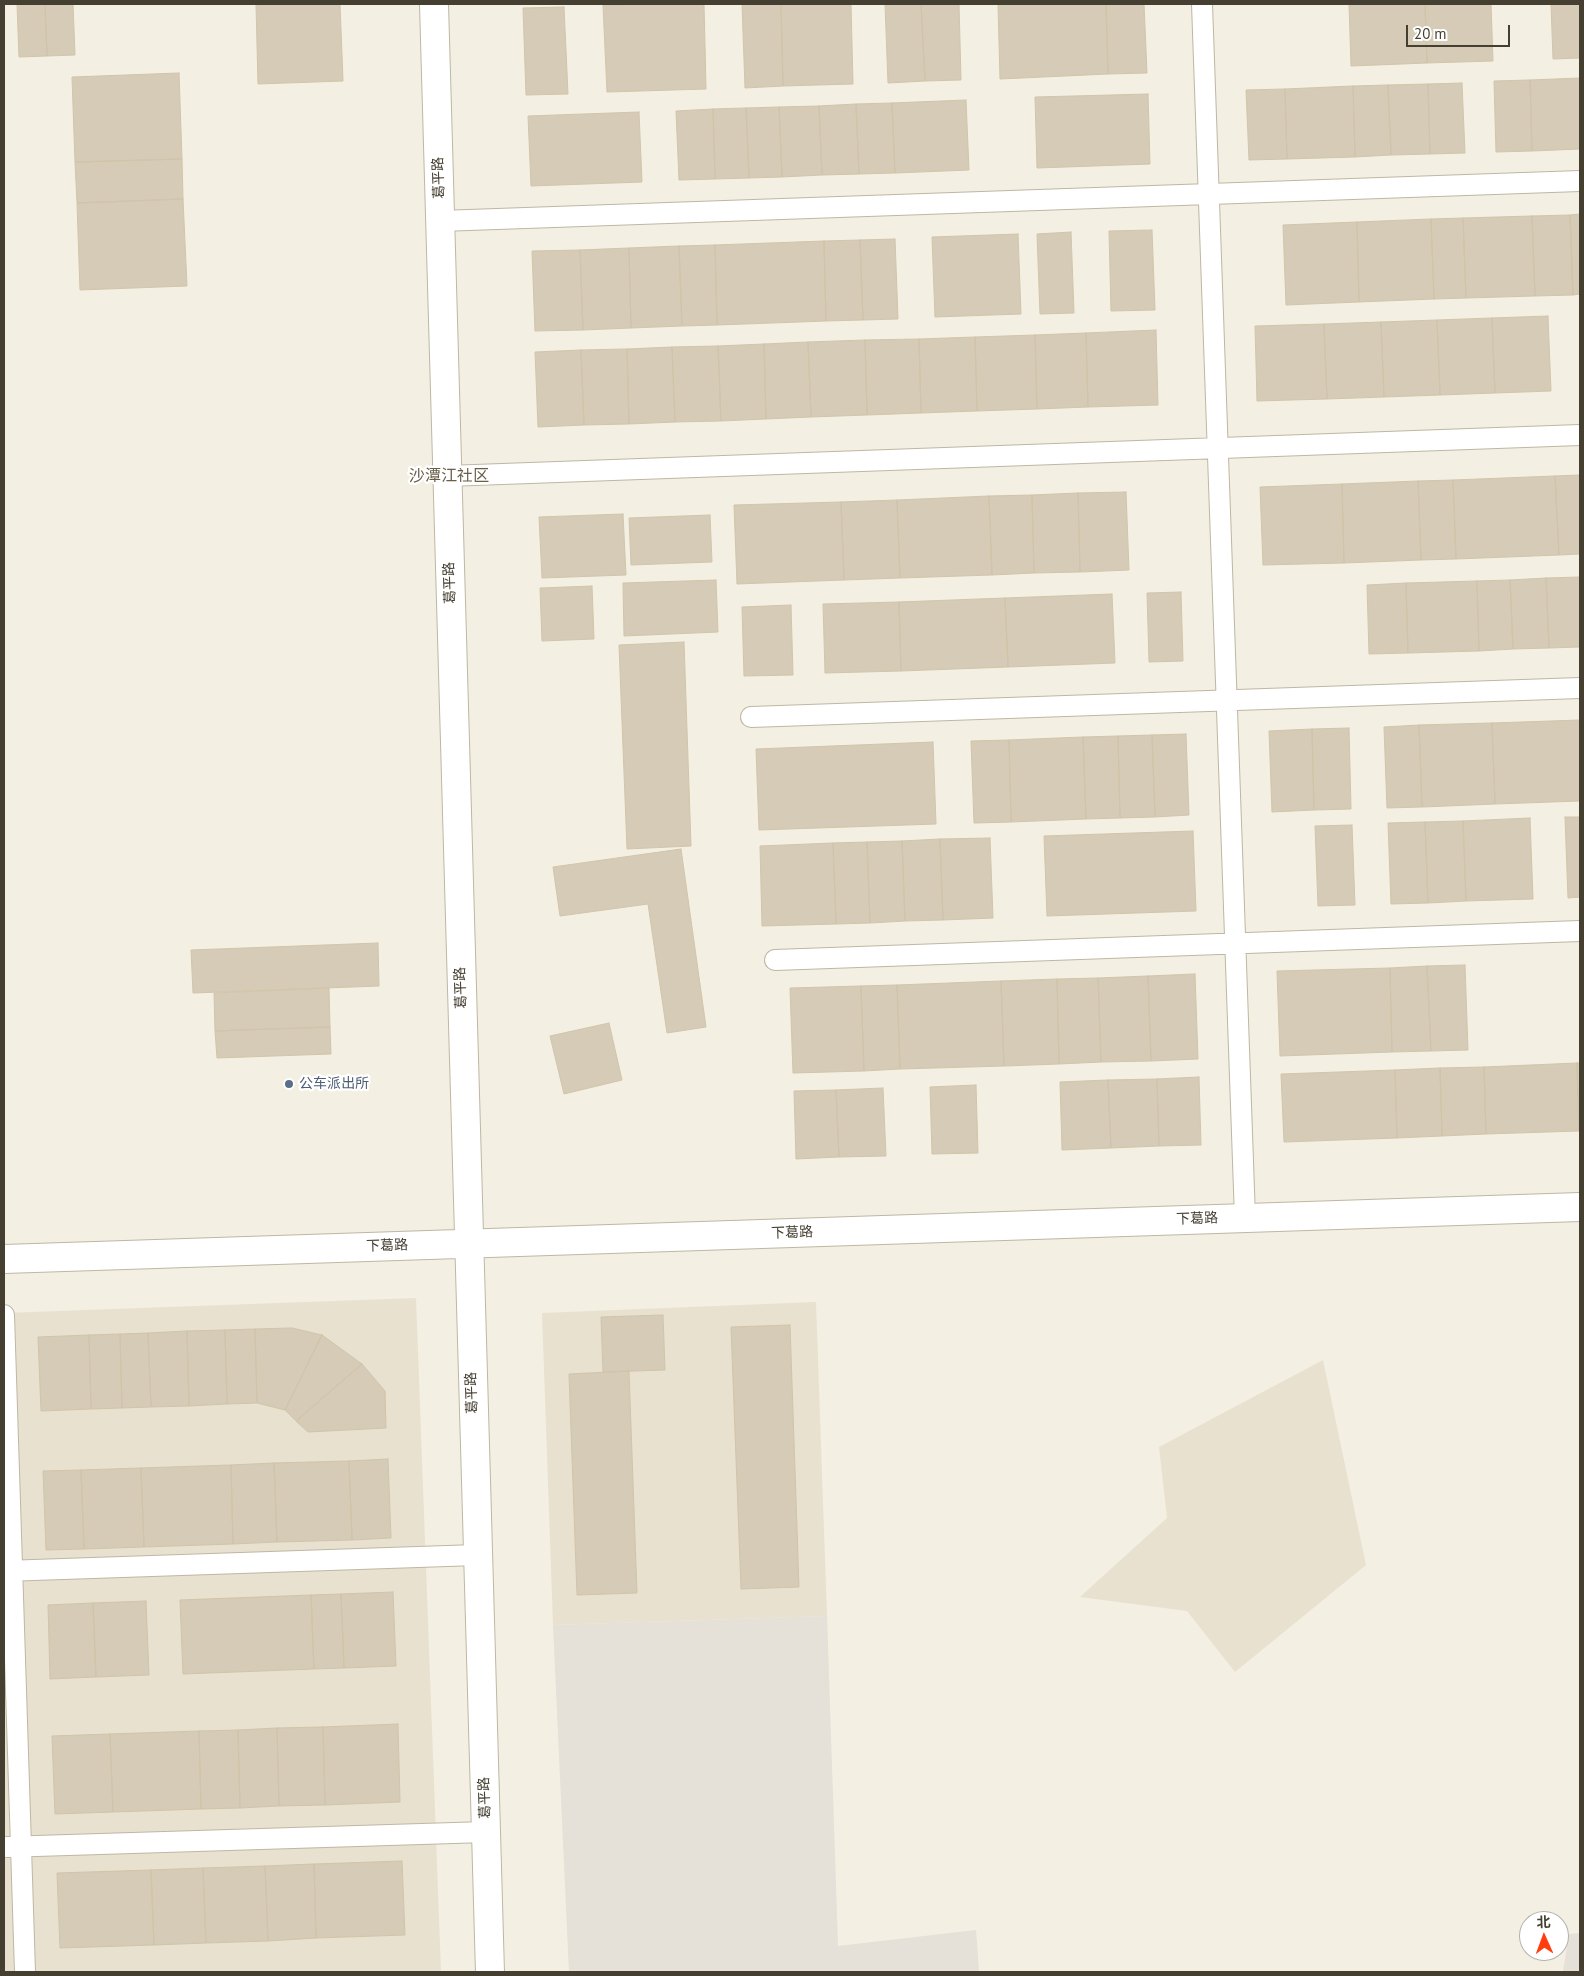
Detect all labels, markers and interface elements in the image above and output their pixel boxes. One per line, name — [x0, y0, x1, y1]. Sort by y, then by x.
scale bar — [1409, 15, 1513, 47]
text: 20 m — [1414, 24, 1447, 43]
street label: 葛平路 — [430, 157, 448, 199]
district label: 沙潭江社区 — [409, 466, 489, 486]
street label: 葛平路 — [441, 562, 459, 604]
street label: 葛平路 — [452, 967, 470, 1009]
place label: 公车派出所 — [299, 1076, 369, 1092]
marker: 公车派出所 — [283, 1078, 295, 1090]
street label: 下葛路 — [1176, 1210, 1218, 1228]
street label: 下葛路 — [771, 1224, 813, 1242]
street label: 下葛路 — [366, 1237, 408, 1255]
street label: 葛平路 — [463, 1372, 481, 1414]
street label: 葛平路 — [476, 1777, 494, 1819]
north arrow — [1519, 1911, 1569, 1961]
text: 北 — [1536, 1913, 1551, 1931]

